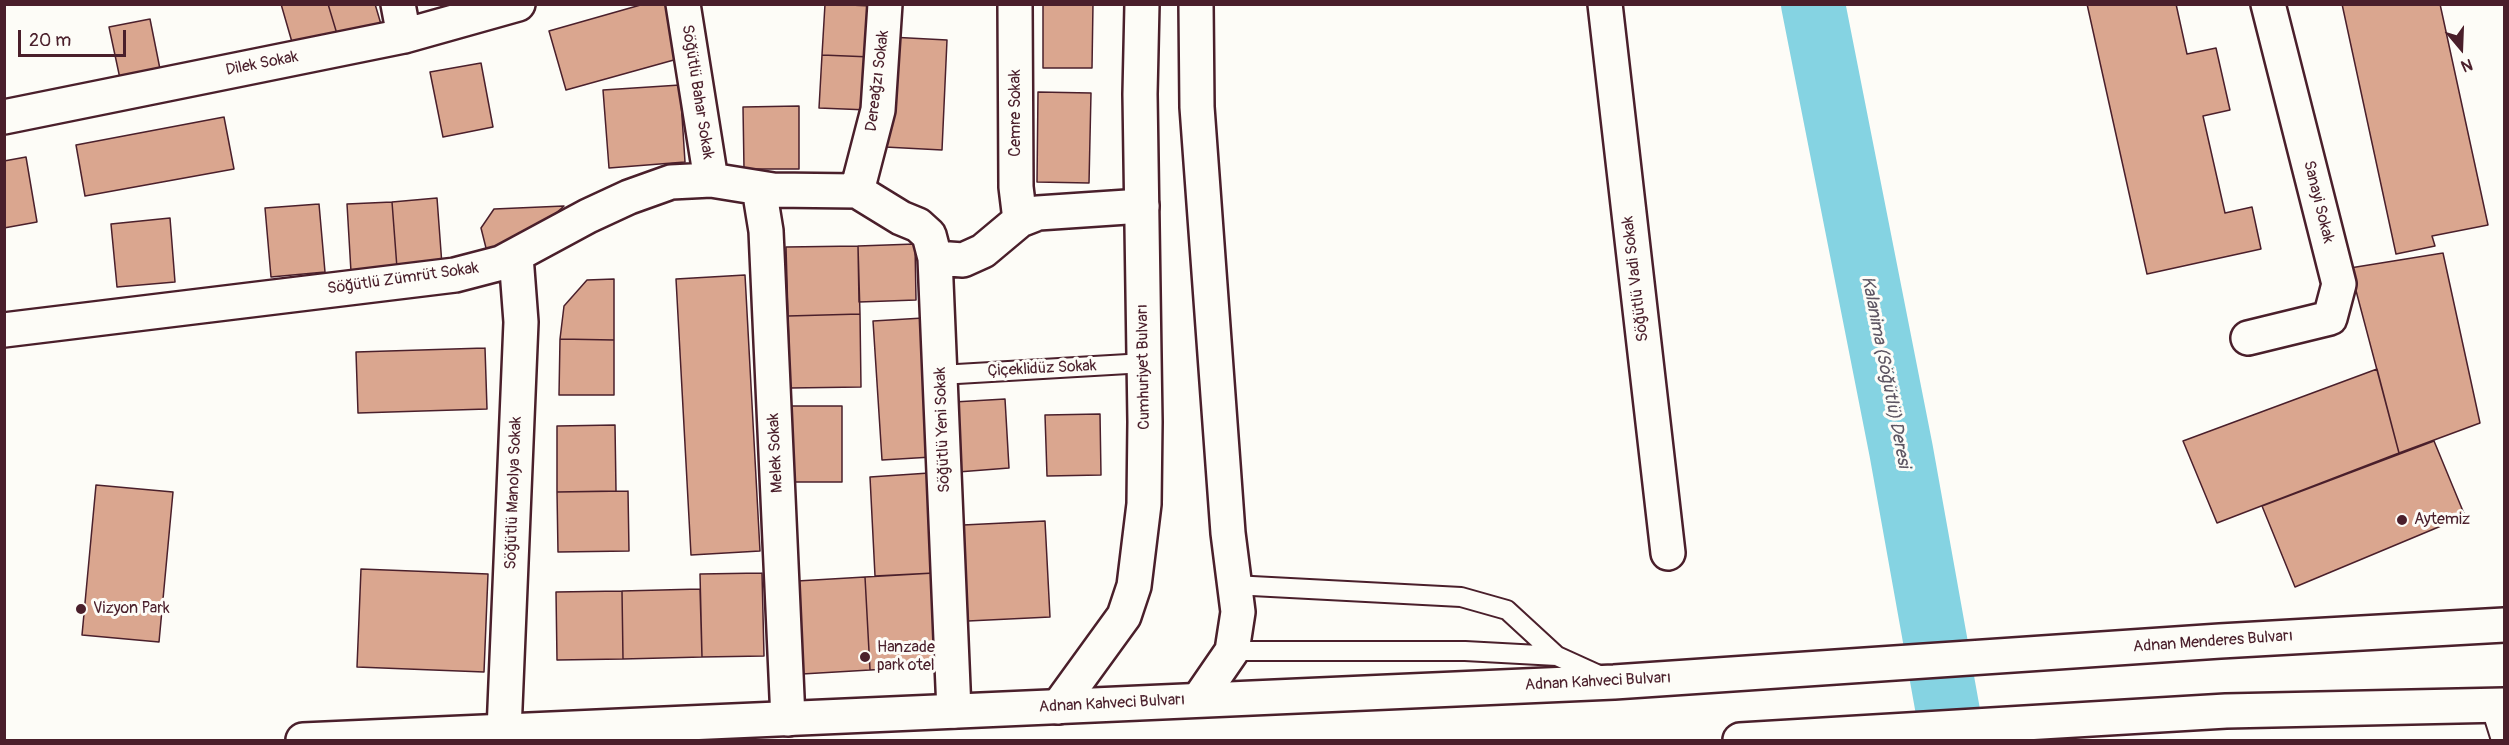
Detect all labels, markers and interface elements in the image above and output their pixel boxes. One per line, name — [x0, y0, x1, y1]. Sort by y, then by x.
scale bar — [21, 18, 129, 56]
north arrow — [2431, 18, 2491, 78]
street label: Söğütlü Bahar Sokak — [677, 23, 717, 161]
text: 20 m — [29, 29, 71, 52]
street label: Dereağzı Sokak — [862, 29, 894, 133]
street label: Dilek Sokak — [224, 48, 300, 80]
text: N — [2458, 54, 2475, 76]
street label: Cemre Sokak — [1006, 69, 1026, 157]
street label: Sanayi Sokak — [2298, 159, 2338, 245]
street label: Söğütlü Vadi Sokak — [1619, 215, 1653, 343]
street label: Söğütlü Zümrüt Sokak — [326, 259, 480, 299]
water label: Kalanima (Söğütlü) Deresi — [1856, 274, 1914, 470]
street label: Cumhuriyet Bulvarı — [1133, 304, 1155, 430]
street label: Çiçeklidüz Sokak — [987, 357, 1097, 381]
street label: Söğütlü Yeni Sokak — [931, 367, 955, 493]
street label: Melek Sokak — [764, 413, 788, 493]
street label: Söğütlü Manolya Sokak — [502, 416, 526, 570]
place label: Aytemiz — [2414, 510, 2470, 530]
marker: Aytemiz — [2395, 513, 2409, 527]
place label: Vizyon Park — [93, 599, 170, 619]
marker: Vizyon Park — [74, 602, 88, 616]
street label: Adnan Menderes Bulvarı — [2132, 627, 2294, 657]
place label: Hanzade park otel — [877, 638, 935, 676]
marker: Hanzade park otel — [858, 650, 872, 664]
street label: Adnan Kahveci Bulvarı — [1524, 669, 1672, 695]
street label: Adnan Kahveci Bulvarı — [1038, 691, 1186, 717]

